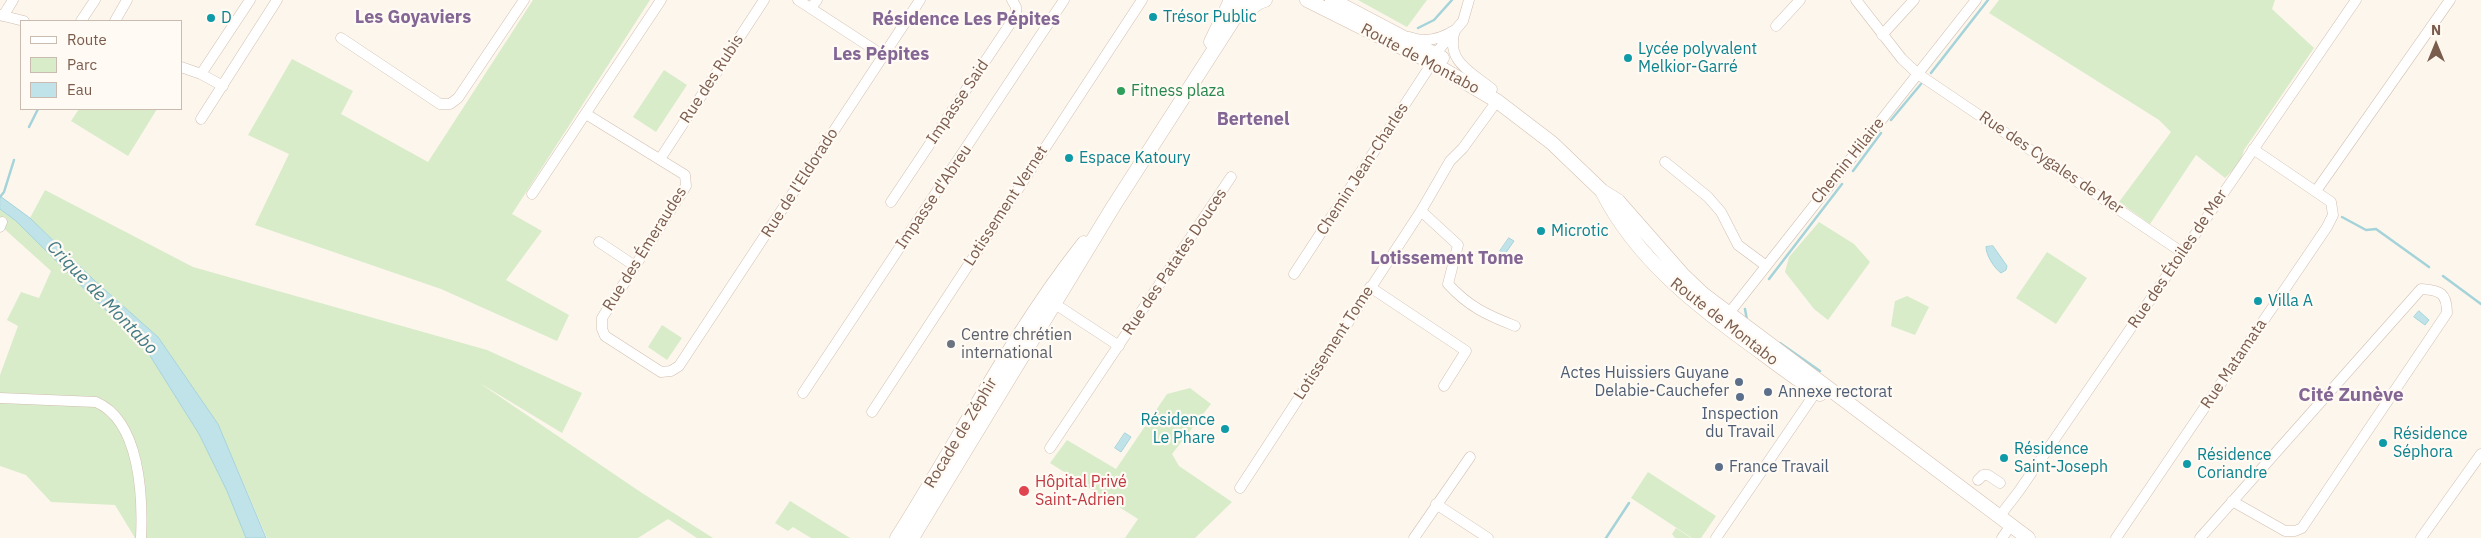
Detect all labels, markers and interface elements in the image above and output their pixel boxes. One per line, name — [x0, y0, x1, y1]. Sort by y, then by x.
district label: Les Goyaviers — [355, 7, 471, 29]
place label: Trésor Public — [1163, 7, 1257, 27]
place label: D — [221, 8, 232, 28]
district label: Résidence Les Pépites — [872, 9, 1060, 31]
marker: Trésor Public — [1147, 11, 1159, 23]
marker: D — [205, 12, 217, 24]
legend — [20, 20, 182, 110]
street label: Route de Montabo — [1357, 20, 1483, 98]
north arrow — [2411, 20, 2461, 70]
text: N — [2431, 21, 2441, 39]
text: Route — [67, 30, 107, 49]
street label: Rue des Rubis — [676, 31, 748, 127]
place label: Lycée polyvalent Melkior-Garré — [1638, 39, 1757, 77]
district label: Les Pépites — [833, 44, 929, 66]
marker: Lycée polyvalent Melkior-Garré — [1622, 52, 1634, 64]
text: Parc — [67, 55, 97, 74]
street label: Impasse Said — [923, 56, 993, 148]
text: Eau — [67, 80, 92, 99]
place label: Fitness plaza — [1131, 81, 1225, 101]
marker: Fitness plaza — [1115, 85, 1127, 97]
street label: Chemin Jean-Charles — [1313, 99, 1413, 239]
street label: Rue des Cygales de Mer — [1975, 107, 2127, 219]
district label: Bertenel — [1217, 109, 1289, 131]
street label: Chemin Hilaire — [1807, 114, 1889, 208]
street label: Rue de l'Eldorado — [758, 125, 842, 241]
street label: Impasse d'Abreu — [892, 141, 976, 253]
street label: Lotissement Vernet — [960, 142, 1052, 270]
place label: Espace Katoury — [1079, 148, 1191, 168]
marker: Espace Katoury — [1063, 152, 1075, 164]
street label: Rue des Émeraudes — [599, 183, 691, 315]
street label: Rue des Patates Douces — [1119, 185, 1231, 339]
street label: Rue des Étoiles de Mer — [2124, 186, 2232, 332]
place label: Microtic — [1551, 221, 1608, 241]
marker: Microtic — [1535, 225, 1547, 237]
water label: Crique de Montabo — [42, 236, 162, 360]
district label: Lotissement Tome — [1370, 248, 1524, 270]
street label: Route de Montabo — [1666, 274, 1782, 370]
street label: Lotissement Tome — [1290, 283, 1378, 403]
place label: Villa A — [2268, 291, 2313, 311]
marker: Villa A — [2252, 295, 2264, 307]
street label: Rue Matamata — [2197, 315, 2271, 413]
place label: Centre chrétien international — [961, 325, 1072, 363]
marker: Centre chrétien international — [945, 338, 957, 350]
place label: Actes Huissiers Guyane Delabie-Cauchefer — [1560, 363, 1729, 401]
street label: Rocade de Zéphir — [920, 374, 1002, 492]
marker: Actes Huissiers Guyane Delabie-Cauchefer — [1733, 376, 1745, 388]
place label: Annexe rectorat — [1778, 382, 1893, 402]
district label: Cité Zunève — [2298, 385, 2404, 407]
marker: Annexe rectorat — [1762, 386, 1774, 398]
marker: Inspection du Travail — [1734, 391, 1746, 403]
place label: Inspection du Travail — [1701, 404, 1779, 442]
place label: Résidence Le Phare — [1141, 410, 1215, 448]
marker: Résidence Le Phare — [1219, 423, 1231, 435]
place label: Résidence Séphora — [2393, 424, 2467, 462]
marker: Résidence Séphora — [2377, 437, 2389, 449]
place label: Résidence Saint-Joseph — [2014, 439, 2108, 477]
place label: Résidence Coriandre — [2197, 445, 2271, 483]
marker: Résidence Saint-Joseph — [1998, 452, 2010, 464]
place label: France Travail — [1729, 457, 1829, 477]
marker: Résidence Coriandre — [2181, 458, 2193, 470]
marker: France Travail — [1713, 461, 1725, 473]
place label: Hôpital Privé Saint-Adrien — [1035, 472, 1127, 510]
marker: Hôpital Privé Saint-Adrien — [1017, 484, 1031, 498]

